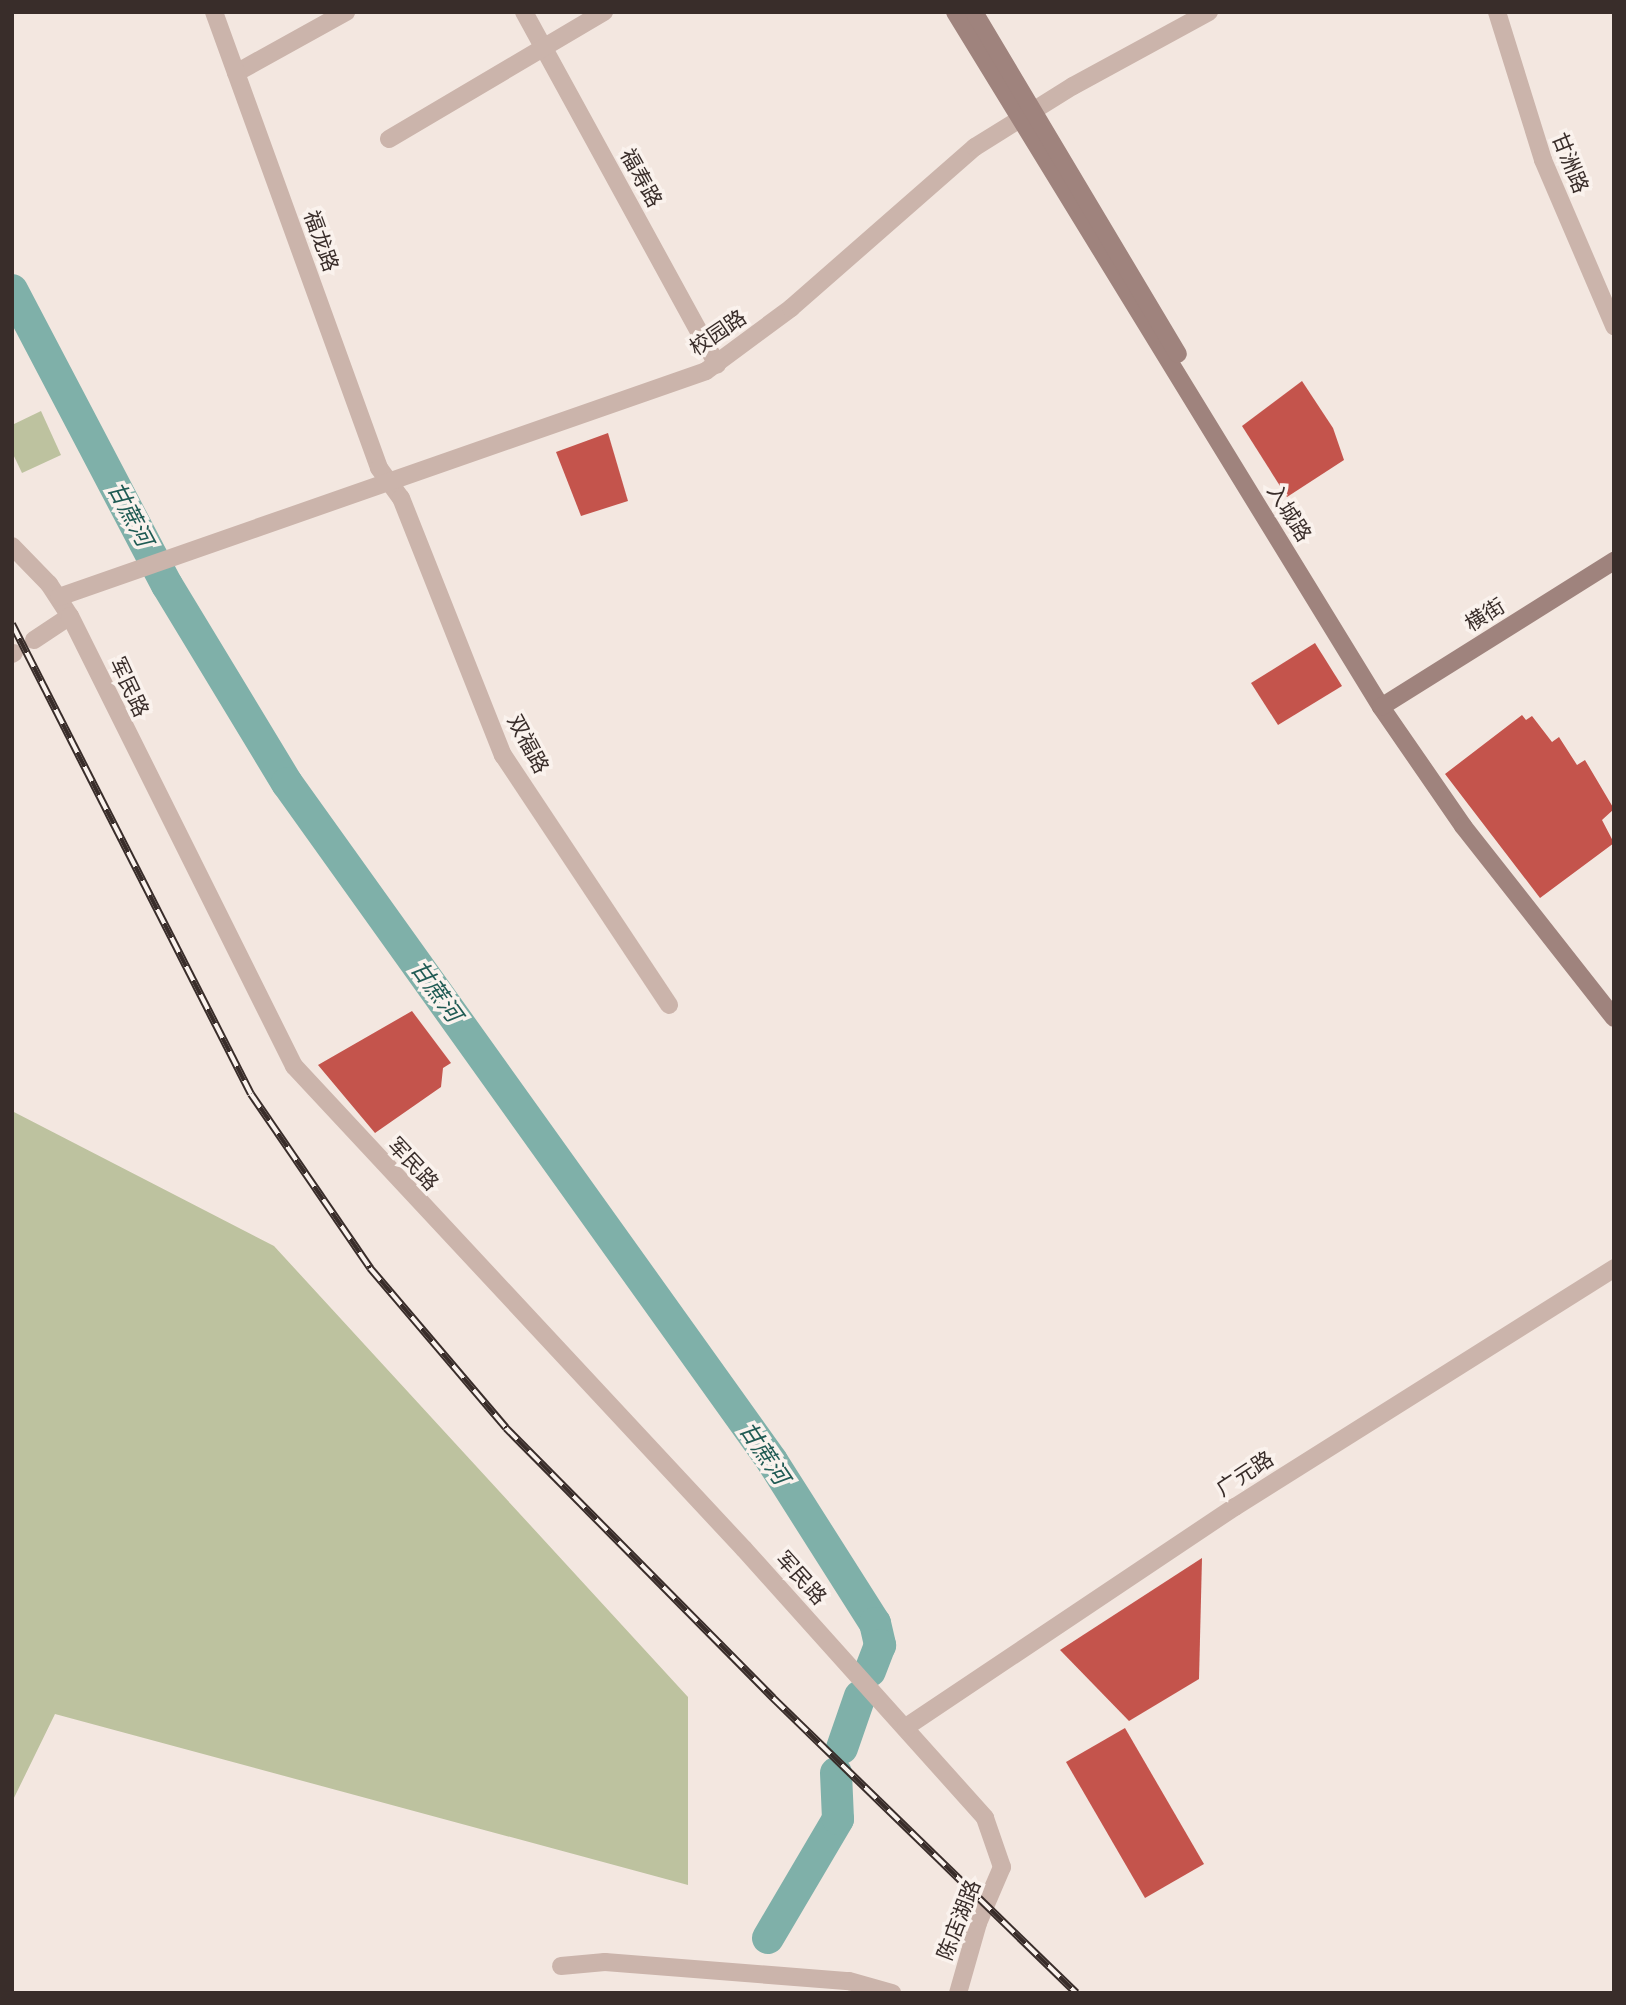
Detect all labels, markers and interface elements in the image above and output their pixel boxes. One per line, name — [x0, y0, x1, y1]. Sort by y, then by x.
street label: 甘洲路 — [1547, 129, 1593, 197]
street label: 福寿路 — [615, 144, 667, 212]
street label: 福龙路 — [298, 207, 344, 275]
street label: 校园路 — [685, 305, 751, 361]
water label: 甘蔗河 — [102, 477, 158, 551]
street label: 入城路 — [1262, 480, 1316, 546]
street label: 横街 — [1461, 593, 1509, 637]
street label: 军民路 — [104, 653, 154, 721]
street label: 双福路 — [502, 710, 554, 778]
water label: 甘蔗河 — [405, 955, 467, 1027]
street label: 军民路 — [382, 1132, 444, 1196]
water label: 甘蔗河 — [733, 1417, 795, 1489]
street label: 广元路 — [1212, 1446, 1278, 1502]
street label: 军民路 — [771, 1546, 831, 1610]
street label: 陈店湖路 — [932, 1876, 986, 1964]

